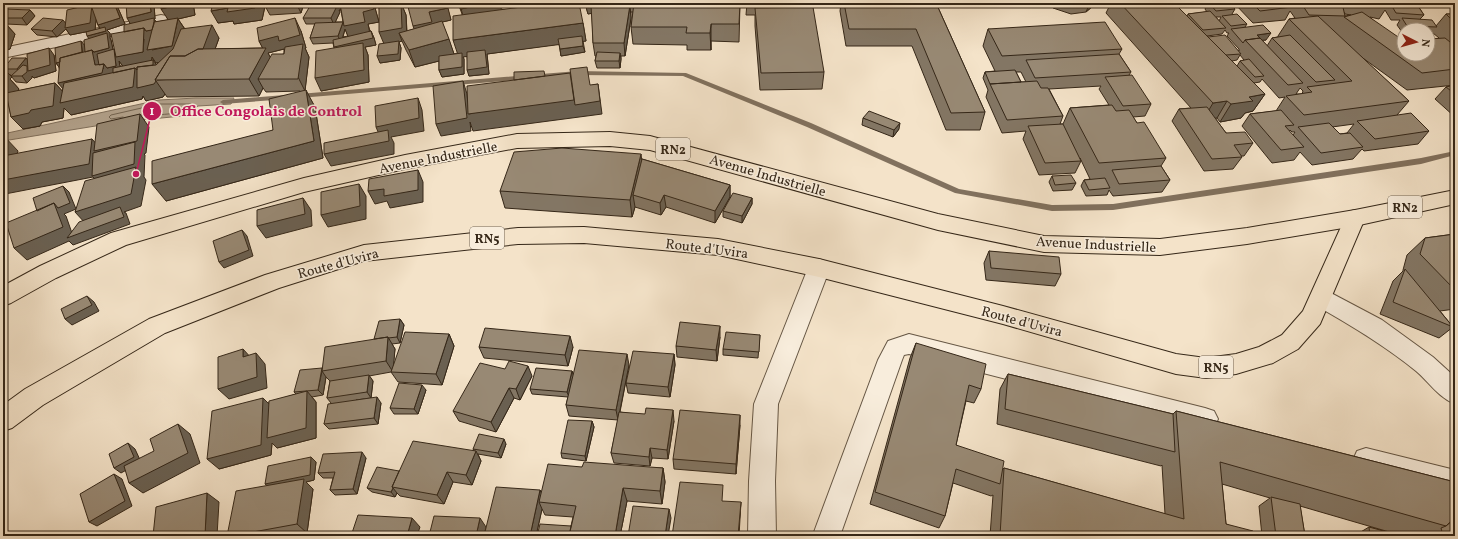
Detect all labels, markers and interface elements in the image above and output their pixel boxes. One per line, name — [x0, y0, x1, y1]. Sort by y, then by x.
north arrow — [1396, 22, 1436, 62]
text: N — [1417, 38, 1432, 48]
callout: Office Congolais de Control — [142, 98, 370, 125]
text: Office Congolais de Control — [170, 102, 362, 123]
text: 1 — [150, 104, 155, 120]
street label: Avenue Industrielle — [377, 138, 500, 179]
road number: RN2 — [656, 138, 690, 160]
street label: Avenue Industrielle — [707, 151, 828, 202]
road number: RN2 — [1388, 196, 1422, 218]
road number: RN5 — [470, 227, 504, 249]
street label: Avenue Industrielle — [1035, 233, 1157, 258]
street label: Route d'Uvira — [664, 235, 749, 264]
street label: Route d'Uvira — [296, 244, 381, 284]
street label: Route d'Uvira — [979, 302, 1064, 342]
road number: RN5 — [1199, 356, 1233, 378]

